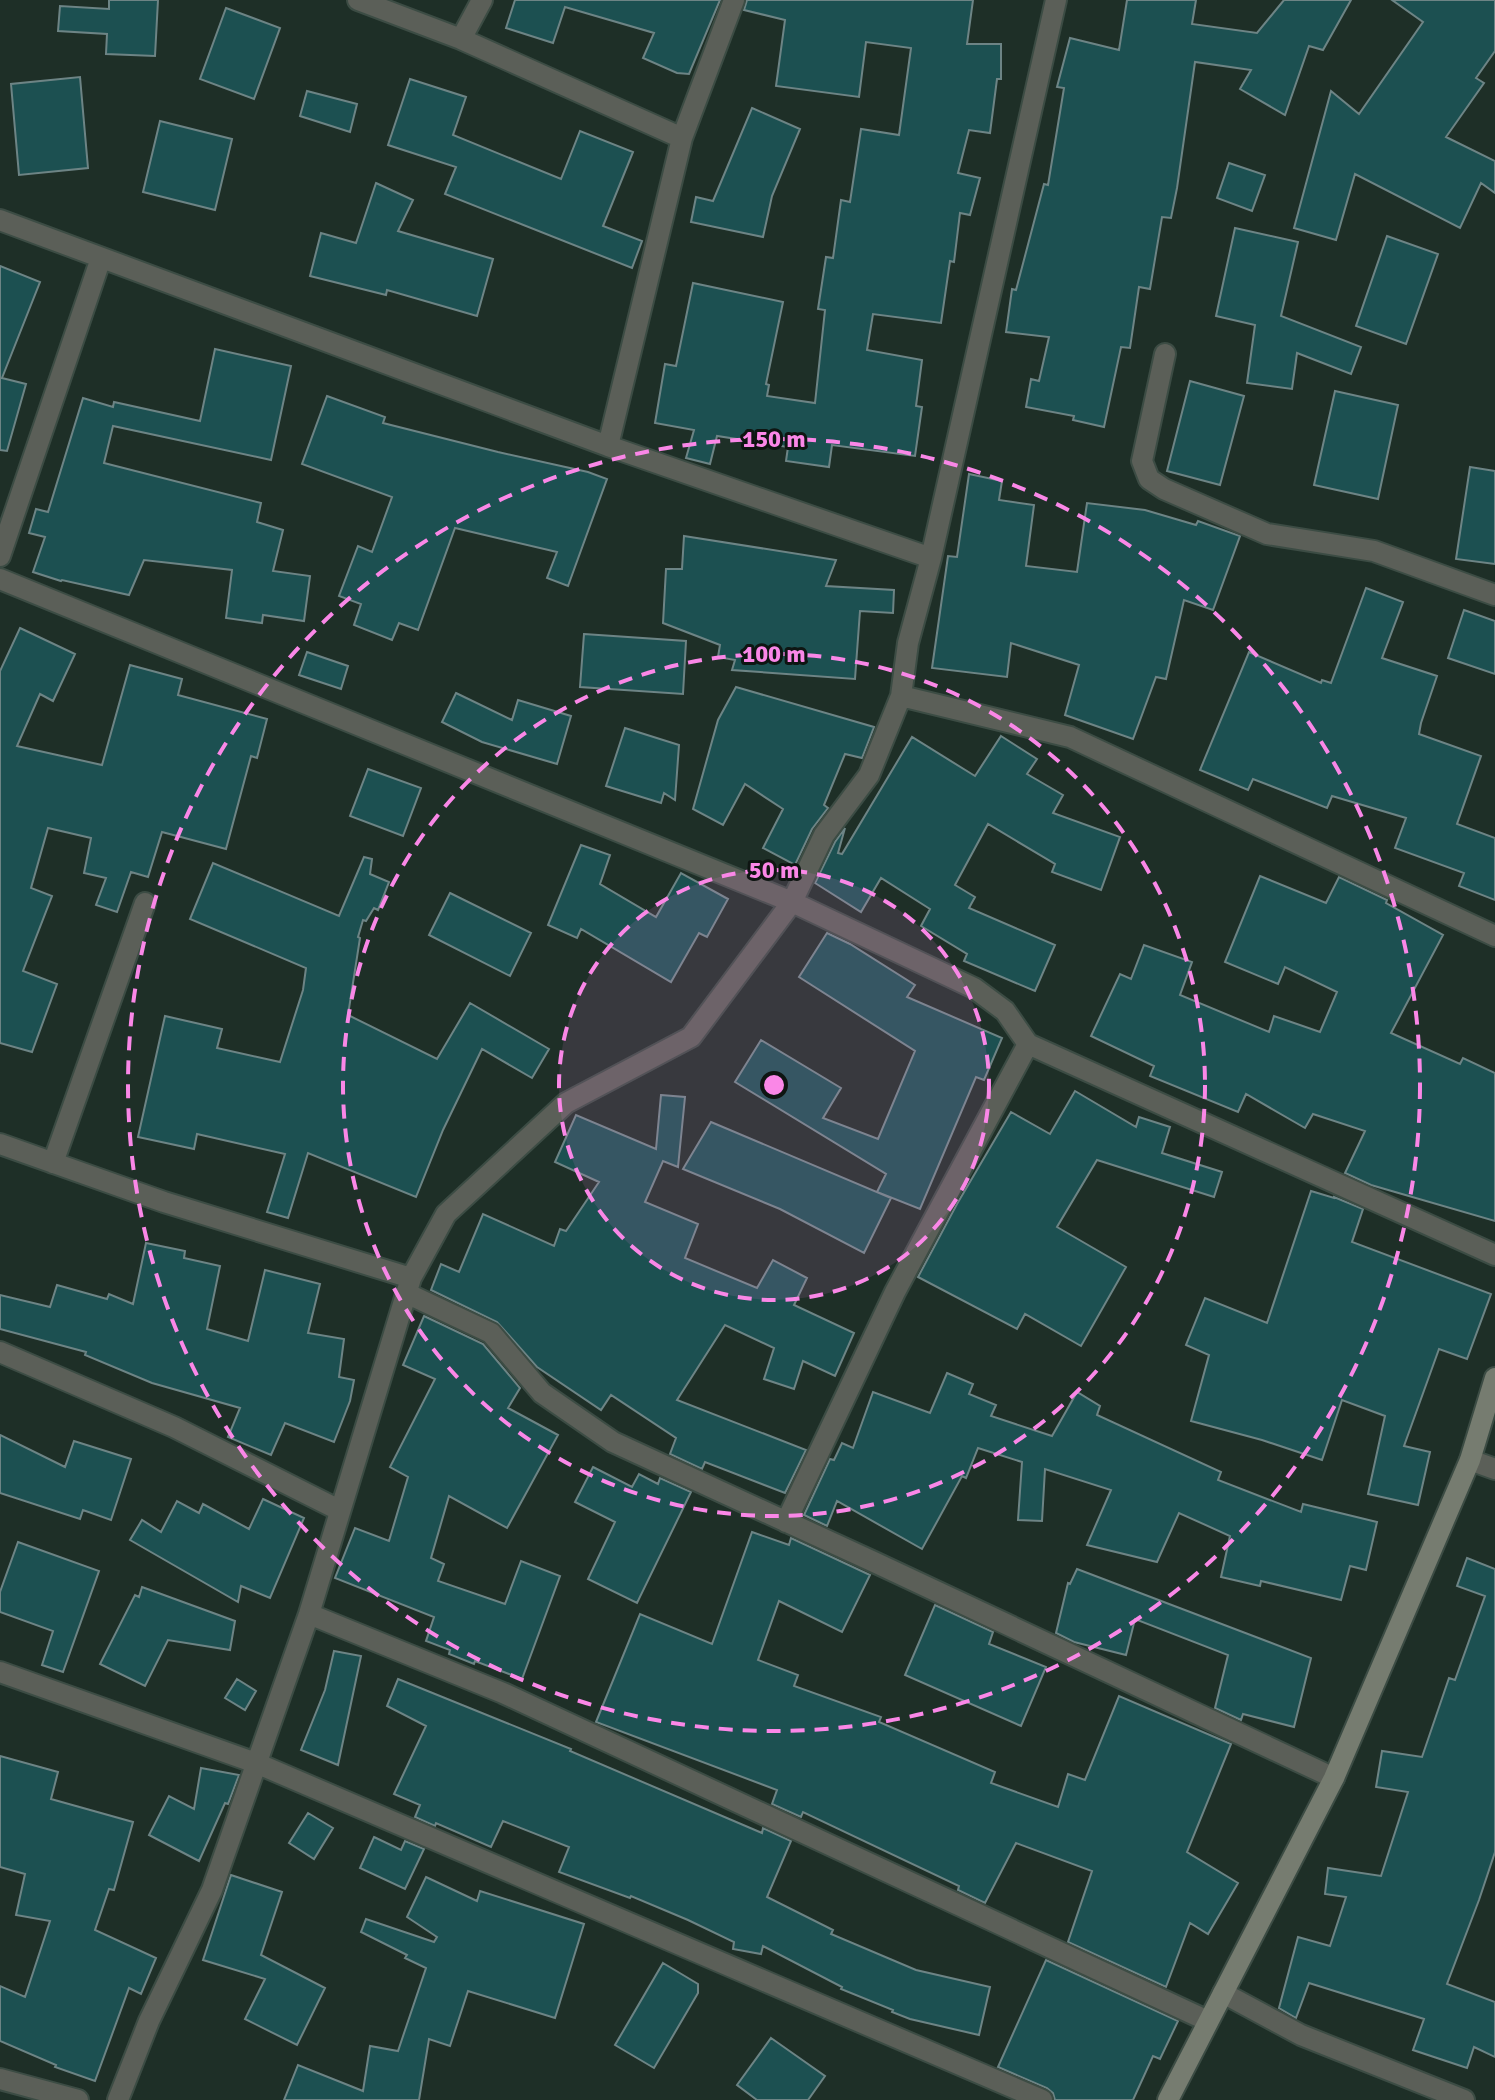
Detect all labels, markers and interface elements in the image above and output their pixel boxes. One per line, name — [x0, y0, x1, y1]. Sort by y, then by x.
text: 150 m — [742, 424, 806, 454]
text: 100 m — [742, 639, 806, 669]
text: 50 m — [749, 855, 799, 885]
centre of rings — [760, 1071, 788, 1099]

